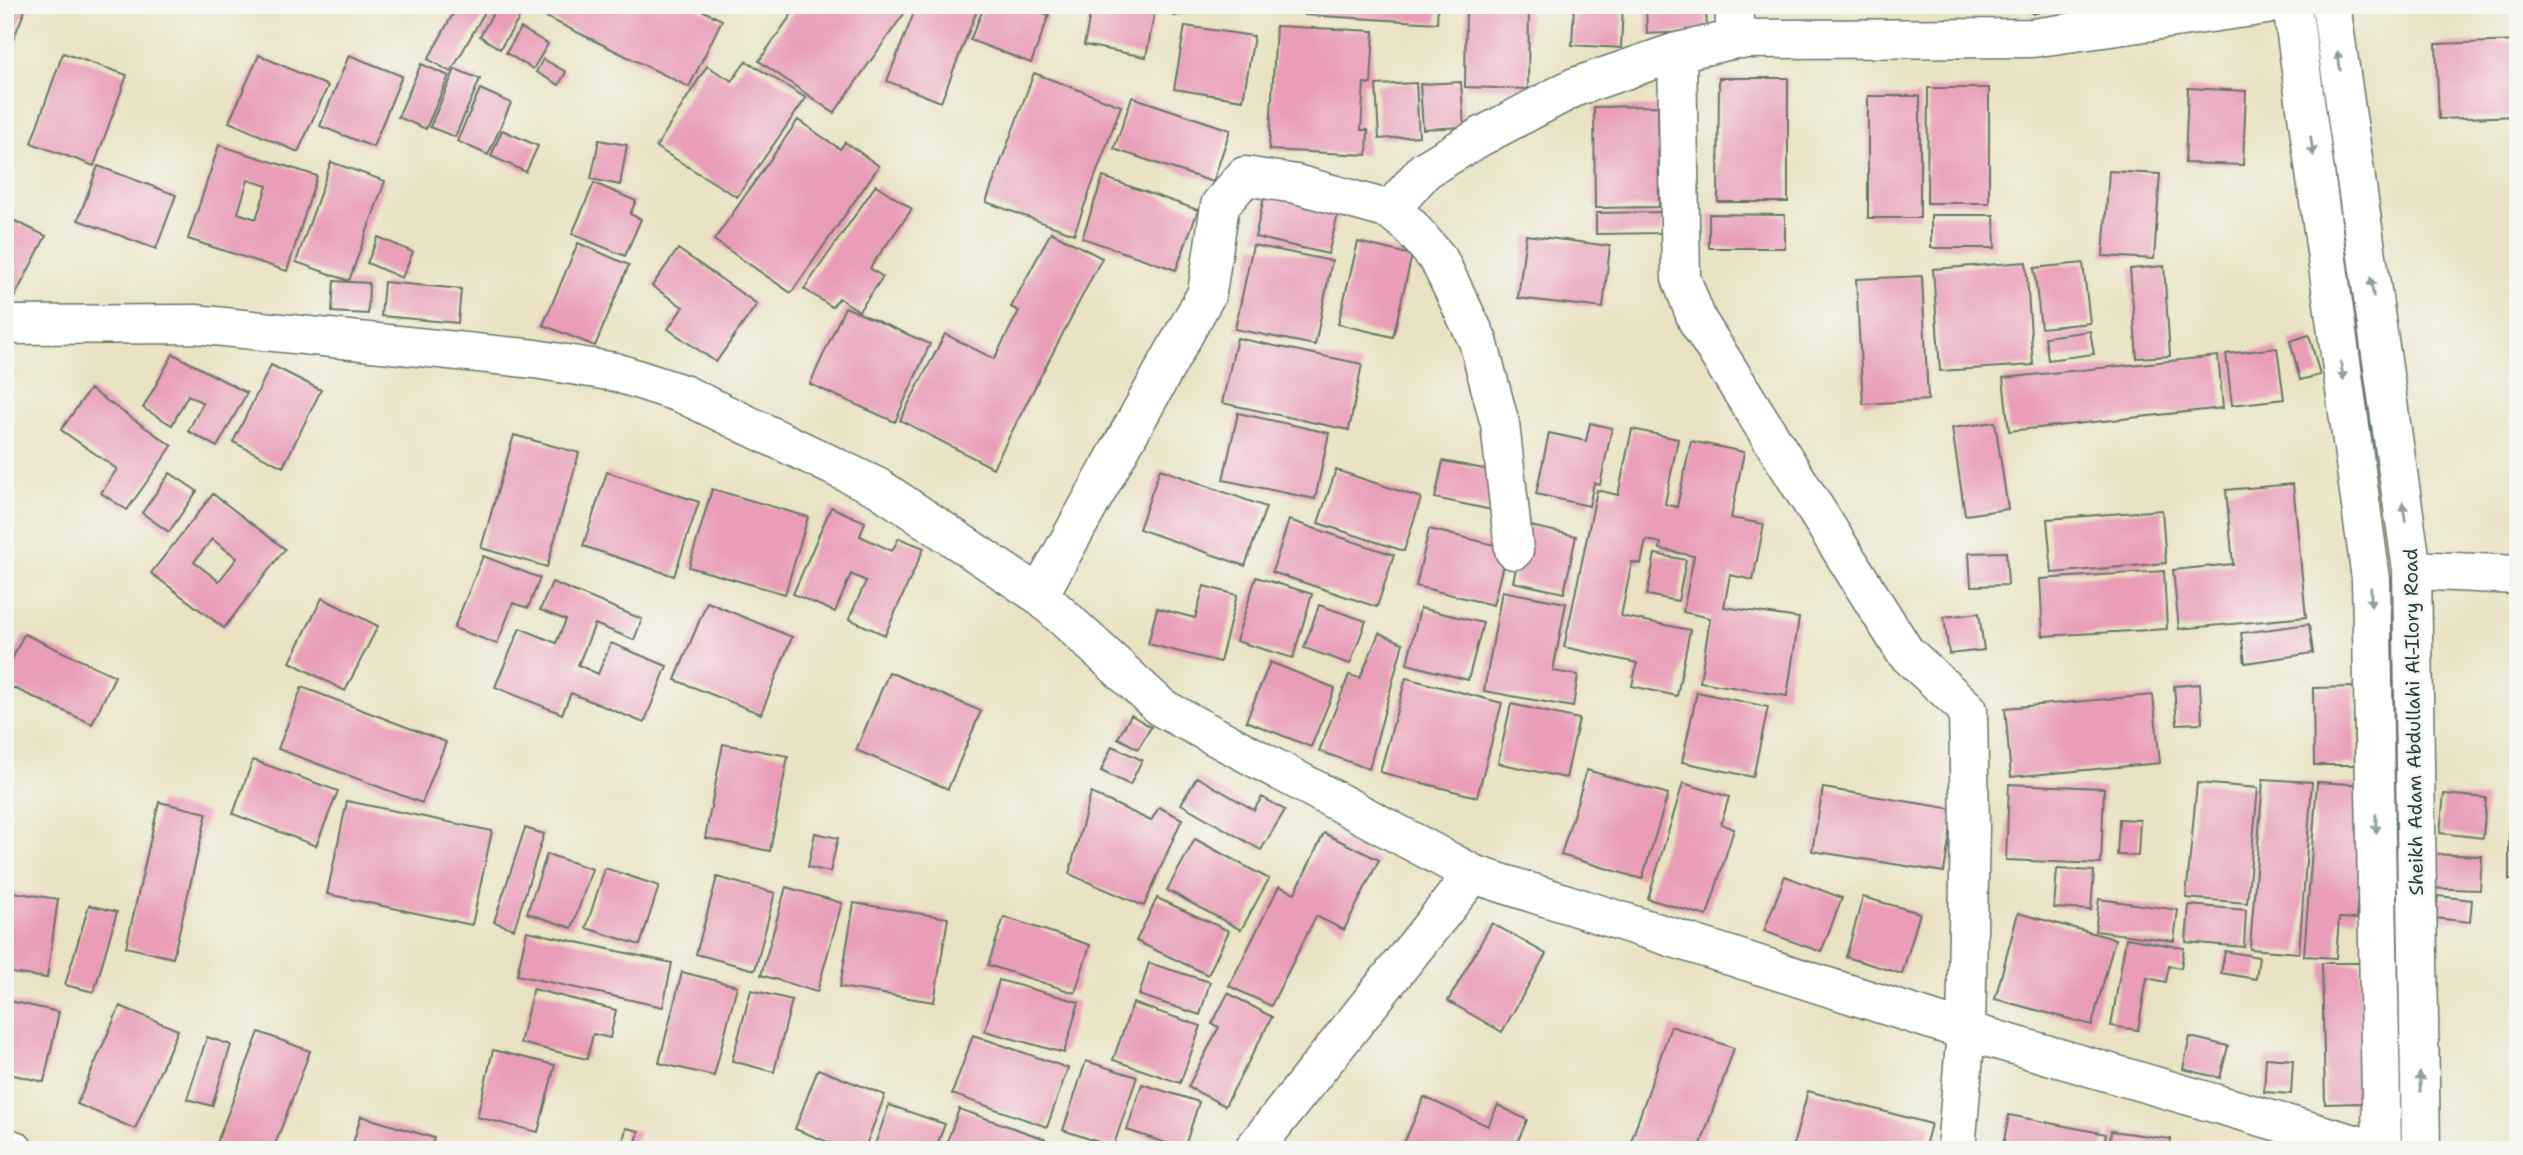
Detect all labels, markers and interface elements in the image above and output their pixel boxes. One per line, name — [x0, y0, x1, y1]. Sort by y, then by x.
one-way arrow — [2333, 50, 2344, 72]
one-way arrow — [2306, 135, 2317, 157]
one-way arrow — [2366, 275, 2377, 297]
one-way arrow — [2337, 360, 2348, 382]
one-way arrow — [2398, 501, 2409, 523]
street label: Sheikh Adam Abdullahi Al-Ilory Road — [2398, 548, 2429, 896]
one-way arrow — [2366, 586, 2377, 608]
one-way arrow — [2370, 813, 2381, 835]
one-way arrow — [2414, 1070, 2426, 1092]

